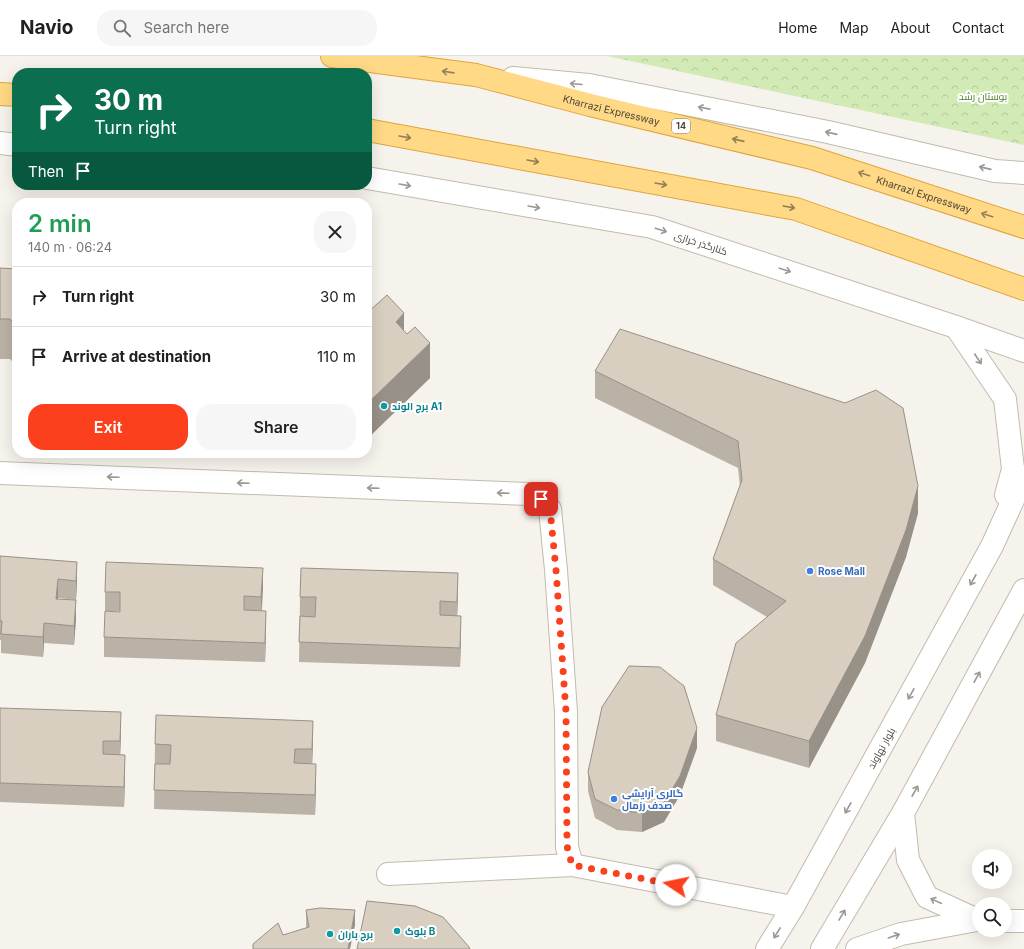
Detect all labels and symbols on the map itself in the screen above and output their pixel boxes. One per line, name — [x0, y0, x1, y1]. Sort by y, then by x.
one-way arrow — [442, 68, 455, 75]
one-way arrow — [570, 80, 583, 88]
park label: بوستان رشد — [959, 90, 1007, 103]
street label: Kharrazi Expressway — [562, 92, 661, 128]
one-way arrow — [698, 103, 711, 111]
road number: 14 — [672, 119, 690, 133]
one-way arrow — [825, 128, 838, 136]
one-way arrow — [398, 134, 411, 142]
one-way arrow — [732, 136, 745, 143]
one-way arrow — [526, 157, 539, 165]
one-way arrow — [979, 164, 992, 172]
one-way arrow — [858, 170, 870, 178]
street label: Kharrazi Expressway — [875, 173, 973, 216]
one-way arrow — [654, 180, 667, 188]
one-way arrow — [399, 181, 412, 189]
one-way arrow — [527, 203, 540, 211]
one-way arrow — [782, 204, 795, 212]
one-way arrow — [981, 211, 994, 218]
one-way arrow — [655, 227, 668, 234]
street label: کنارگذر خرازی — [673, 229, 729, 258]
one-way arrow — [778, 267, 791, 274]
one-way arrow — [974, 353, 982, 364]
place label: برج الوند A1 — [392, 400, 442, 414]
marker: برج الوند A1 — [379, 401, 389, 411]
one-way arrow — [107, 474, 120, 481]
one-way arrow — [237, 479, 250, 486]
pin — [524, 482, 558, 516]
one-way arrow — [367, 484, 380, 492]
one-way arrow — [497, 489, 510, 497]
place label: Rose Mall — [818, 565, 865, 577]
marker: Rose Mall — [805, 566, 815, 576]
one-way arrow — [969, 574, 977, 586]
one-way arrow — [973, 671, 981, 683]
one-way arrow — [906, 688, 914, 700]
street label: بلوار نهاوند — [865, 725, 898, 771]
one-way arrow — [911, 785, 919, 797]
place label: گالری آرایشی صدف رزمال — [622, 787, 683, 812]
marker: گالری آرایشی صدف رزمال — [609, 794, 619, 804]
one-way arrow — [844, 802, 851, 814]
position arrow — [655, 864, 697, 906]
one-way arrow — [930, 897, 942, 905]
one-way arrow — [838, 909, 846, 921]
place label: بلوک B — [405, 925, 436, 938]
marker: بلوک B — [392, 926, 402, 936]
one-way arrow — [773, 927, 781, 938]
place label: برج باران — [338, 928, 373, 942]
marker: برج باران — [325, 929, 335, 939]
one-way arrow — [888, 932, 900, 940]

